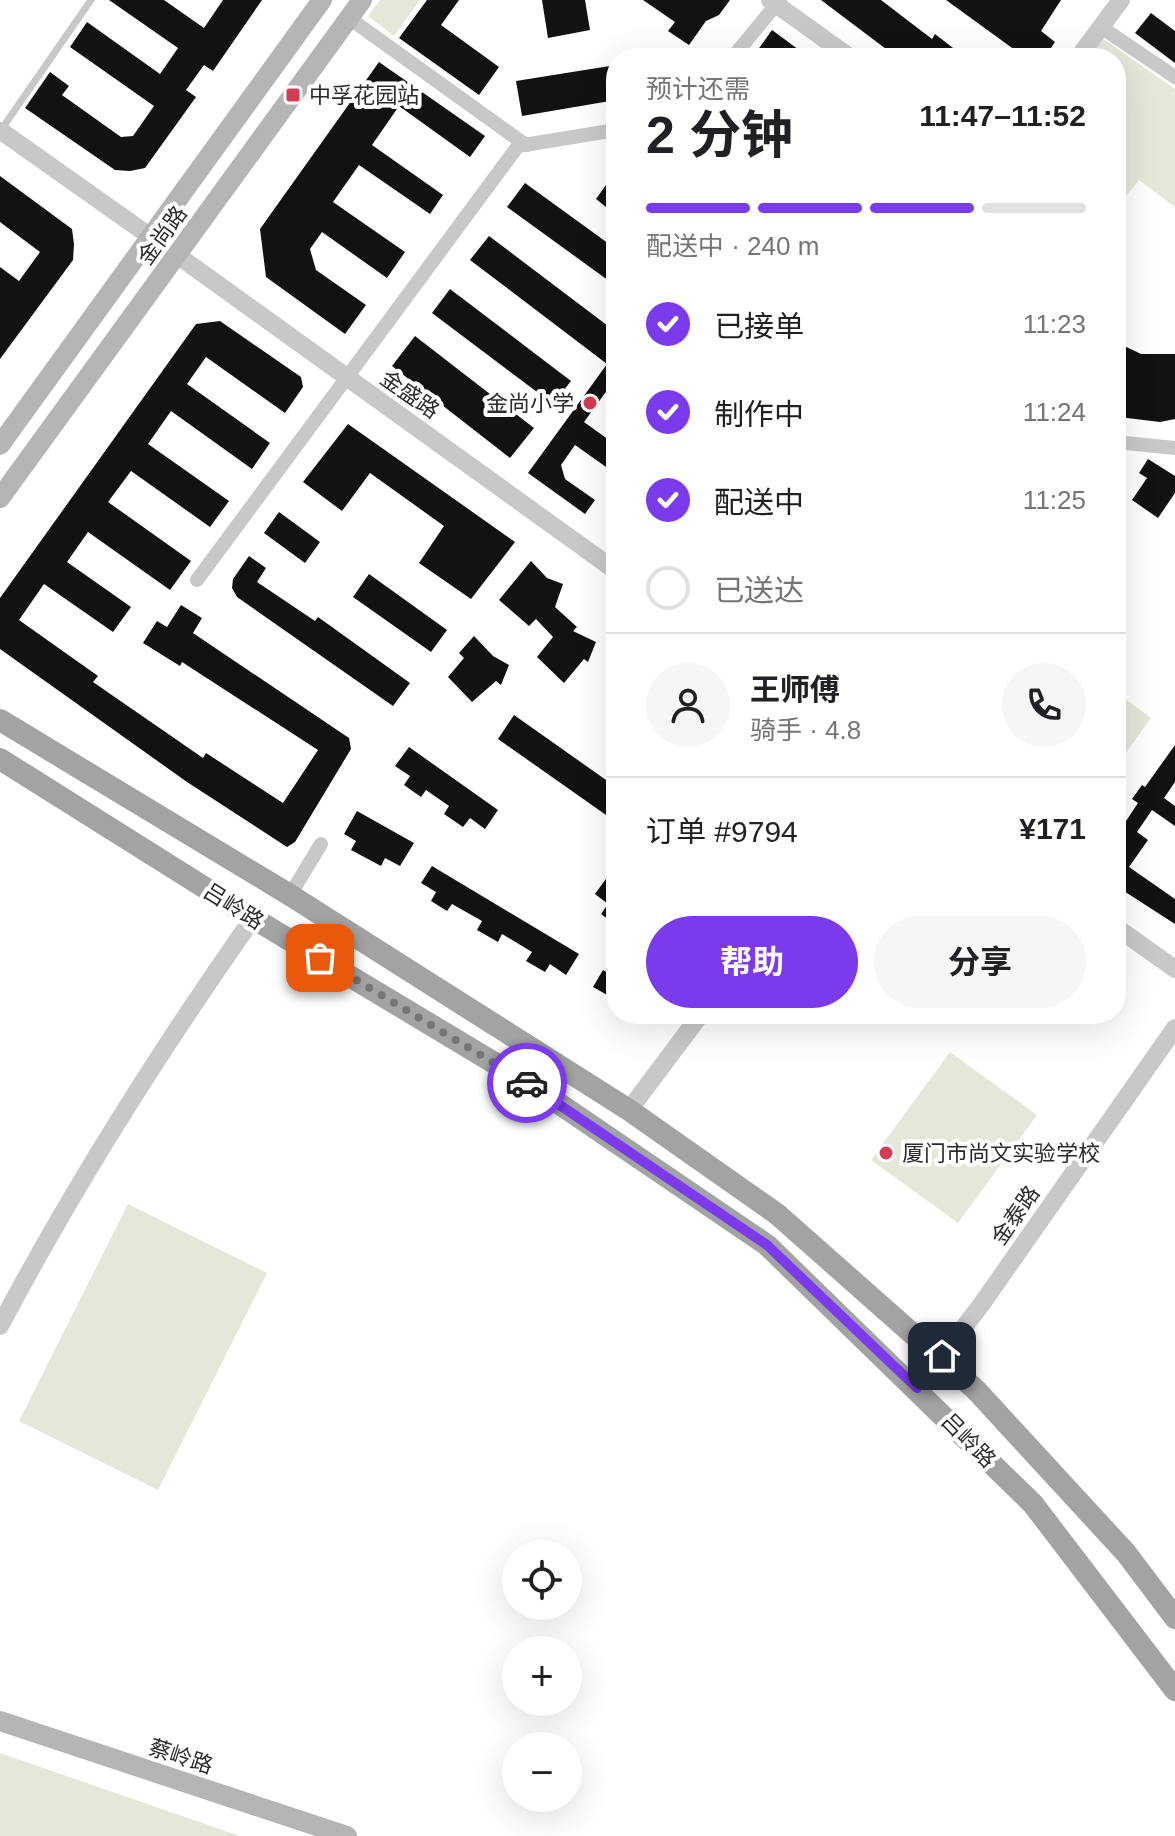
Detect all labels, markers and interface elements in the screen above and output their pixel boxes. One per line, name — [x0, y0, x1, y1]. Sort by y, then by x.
text: 预计还需 — [646, 74, 750, 104]
place label: 中孚花园站 — [309, 83, 419, 108]
marker: 中孚花园站 — [284, 86, 302, 104]
text: 11:47–11:52 — [919, 99, 1086, 132]
text: 2 分钟 — [646, 106, 793, 164]
street label: 金尚路 — [133, 201, 192, 269]
text: 配送中 · 240 m — [646, 231, 819, 261]
icon: check — [646, 302, 690, 346]
text: 11:23 — [1023, 309, 1086, 339]
text: 已接单 — [714, 310, 804, 343]
street label: 金盛路 — [376, 365, 444, 424]
icon: check — [646, 390, 690, 434]
place label: 金尚小学 — [486, 391, 574, 416]
marker: 金尚小学 — [581, 394, 599, 412]
text: 11:24 — [1023, 397, 1086, 427]
text: 制作中 — [714, 398, 804, 431]
icon: check — [646, 478, 690, 522]
text: 11:25 — [1023, 485, 1086, 515]
text: 配送中 — [714, 486, 804, 519]
text: 已送达 — [714, 574, 804, 607]
button: person — [646, 663, 730, 747]
button: phone — [1002, 663, 1086, 747]
text: 王师傅 — [750, 673, 840, 706]
text: 骑手 · 4.8 — [750, 715, 861, 745]
text: ¥171 — [1019, 812, 1086, 845]
text: 订单 #9794 — [646, 815, 798, 848]
street label: 吕岭路 — [199, 878, 268, 935]
button: 帮助 — [646, 916, 858, 1008]
button: 分享 — [874, 916, 1086, 1008]
pin — [286, 924, 354, 992]
icon: bag — [298, 936, 342, 980]
courier — [487, 1043, 567, 1123]
icon: car — [505, 1061, 549, 1105]
place label: 厦门市尚文实验学校 — [902, 1141, 1100, 1166]
marker: 厦门市尚文实验学校 — [877, 1144, 895, 1162]
street label: 金泰路 — [986, 1181, 1045, 1249]
pin — [908, 1322, 976, 1390]
icon: home — [920, 1334, 964, 1378]
street label: 吕岭路 — [936, 1408, 1001, 1473]
map controls — [502, 1540, 582, 1812]
button: locate — [502, 1540, 582, 1620]
button: + — [502, 1636, 582, 1716]
button: − — [502, 1732, 582, 1812]
street label: 蔡岭路 — [146, 1734, 216, 1779]

